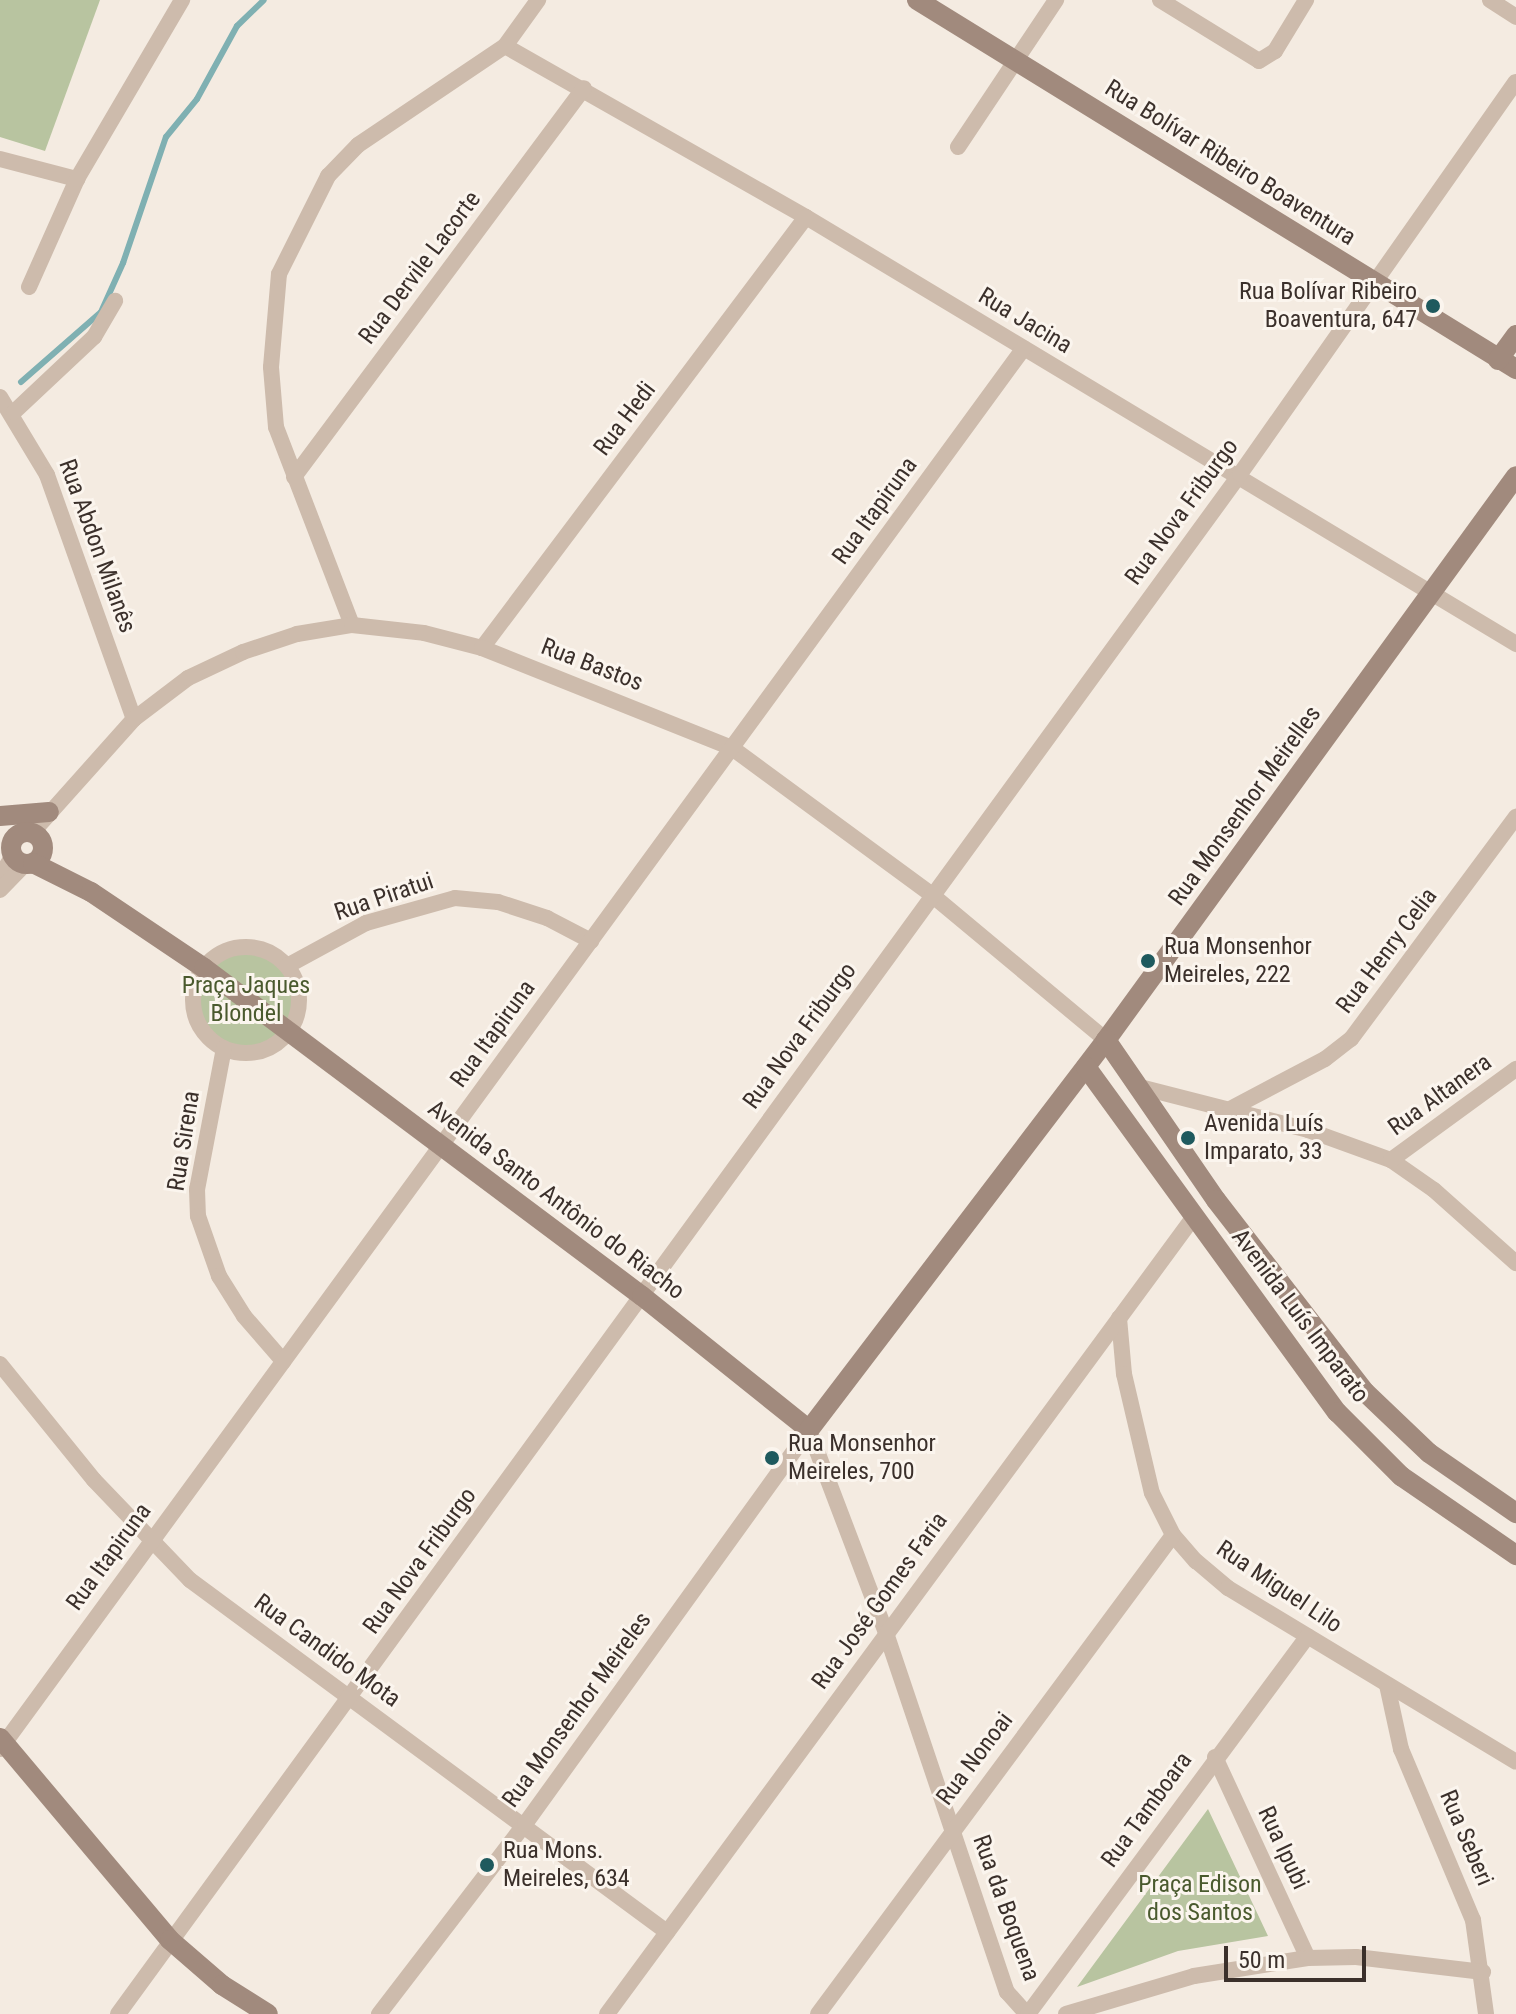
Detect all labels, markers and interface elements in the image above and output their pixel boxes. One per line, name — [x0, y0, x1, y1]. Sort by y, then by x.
street label: Rua Bolívar Ribeiro Boaventura — [1099, 74, 1361, 252]
street label: Rua Dervile Lacorte — [353, 186, 487, 350]
place label: Rua Bolívar Ribeiro Boaventura, 647 — [1239, 278, 1417, 334]
street label: Rua Jacina — [973, 282, 1077, 360]
marker: Rua Bolívar Ribeiro Boaventura, 647 — [1424, 297, 1442, 315]
street label: Rua Hedi — [588, 376, 662, 462]
street label: Rua Nova Friburgo — [1119, 433, 1245, 591]
street label: Rua Itapiruna — [827, 452, 923, 570]
street label: Rua Abdon Milanês — [52, 455, 142, 637]
street label: Rua Bastos — [537, 632, 647, 698]
street label: Rua Monsenhor Meirelles — [1163, 701, 1327, 911]
street label: Rua Piratui — [331, 867, 437, 927]
street label: Rua Henry Celia — [1331, 883, 1443, 1019]
place label: Rua Monsenhor Meireles, 222 — [1164, 933, 1312, 989]
marker: Rua Monsenhor Meireles, 222 — [1139, 952, 1157, 970]
street label: Rua Nova Friburgo — [737, 957, 863, 1115]
park label: Praça Jaques Blondel — [182, 972, 310, 1028]
street label: Rua Itapiruna — [445, 975, 541, 1093]
street label: Rua Altanera — [1383, 1048, 1497, 1142]
street label: Rua Sirena — [162, 1089, 206, 1193]
street label: Avenida Santo Antônio do Riacho — [422, 1094, 690, 1306]
place label: Avenida Luís Imparato, 33 — [1204, 1110, 1324, 1166]
marker: Avenida Luís Imparato, 33 — [1179, 1129, 1197, 1147]
street label: Avenida Luís Imparato — [1225, 1224, 1375, 1408]
place label: Rua Monsenhor Meireles, 700 — [788, 1430, 936, 1486]
marker: Rua Monsenhor Meireles, 700 — [763, 1449, 781, 1467]
street label: Rua Nova Friburgo — [357, 1482, 483, 1640]
street label: Rua Itapiruna — [61, 1498, 157, 1616]
street label: Rua José Gomes Faria — [806, 1507, 954, 1695]
street label: Rua Miguel Lilo — [1211, 1534, 1347, 1640]
street label: Rua Candido Mota — [248, 1588, 406, 1714]
street label: Rua Monsenhor Meireles — [496, 1607, 658, 1813]
street label: Rua Nonoai — [931, 1707, 1019, 1811]
street label: Rua Tamboara — [1095, 1747, 1199, 1873]
street label: Rua Seberi — [1433, 1786, 1499, 1890]
street label: Rua Ipubi — [1251, 1802, 1315, 1894]
street label: Rua da Boquena — [966, 1831, 1046, 1985]
place label: Rua Mons. Meireles, 634 — [503, 1837, 630, 1893]
marker: Rua Mons. Meireles, 634 — [478, 1856, 496, 1874]
park label: Praça Edison dos Santos — [1138, 1871, 1262, 1927]
scale bar — [1228, 1930, 1370, 1980]
text: 50 m — [1238, 1946, 1285, 1974]

